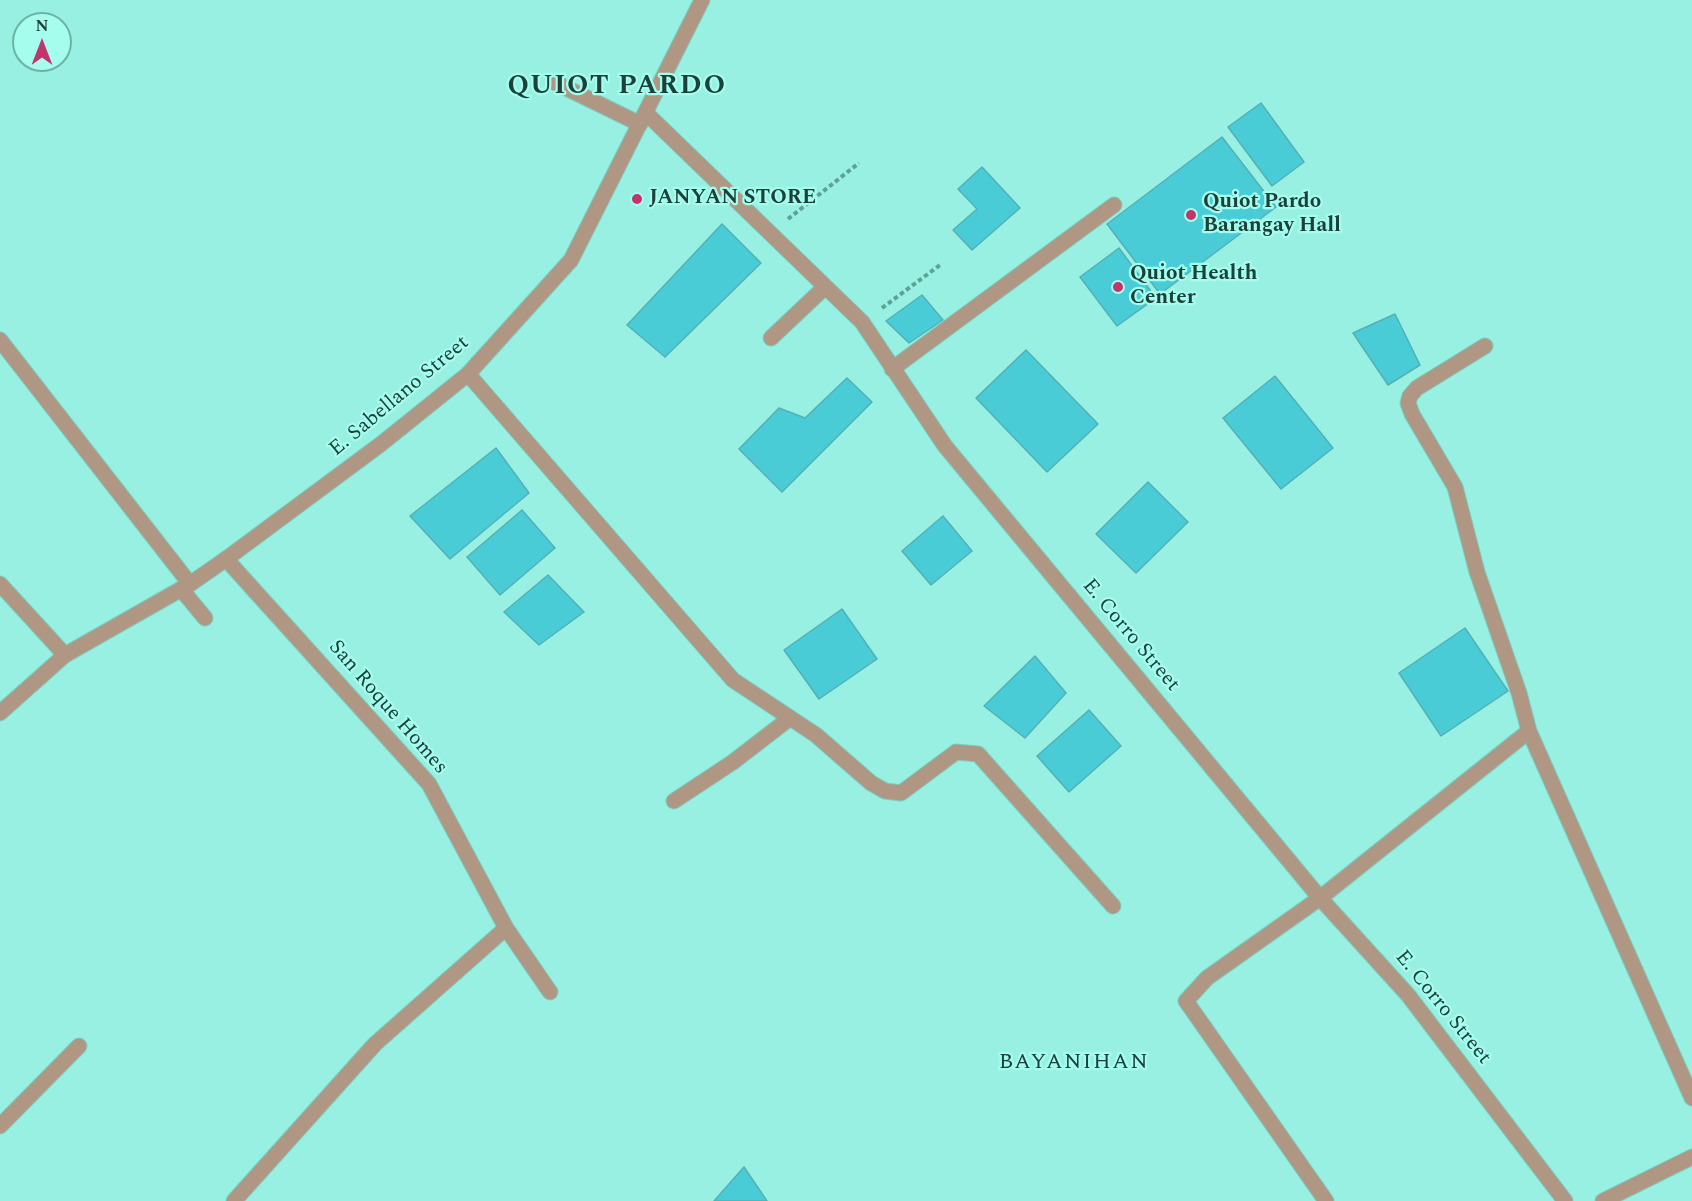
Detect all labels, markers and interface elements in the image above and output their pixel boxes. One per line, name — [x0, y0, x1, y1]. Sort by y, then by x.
north arrow — [12, 12, 72, 72]
text: N — [35, 14, 49, 38]
district label: QUIOT PARDO — [507, 72, 727, 104]
place label: JANYAN STORE — [649, 186, 816, 212]
place label: Quiot Pardo Barangay Hall — [1203, 190, 1341, 240]
marker: JANYAN STORE — [630, 192, 644, 206]
marker: Quiot Pardo Barangay Hall — [1184, 208, 1198, 222]
place label: Quiot Health Center — [1130, 262, 1258, 312]
marker: Quiot Health Center — [1111, 280, 1125, 294]
street label: E. Sabellano Street — [325, 331, 475, 463]
street label: E. Corro Street — [1076, 575, 1184, 697]
street label: San Roque Homes — [322, 636, 452, 780]
street label: E. Corro Street — [1388, 946, 1496, 1070]
district label: BAYANIHAN — [999, 1051, 1149, 1077]

